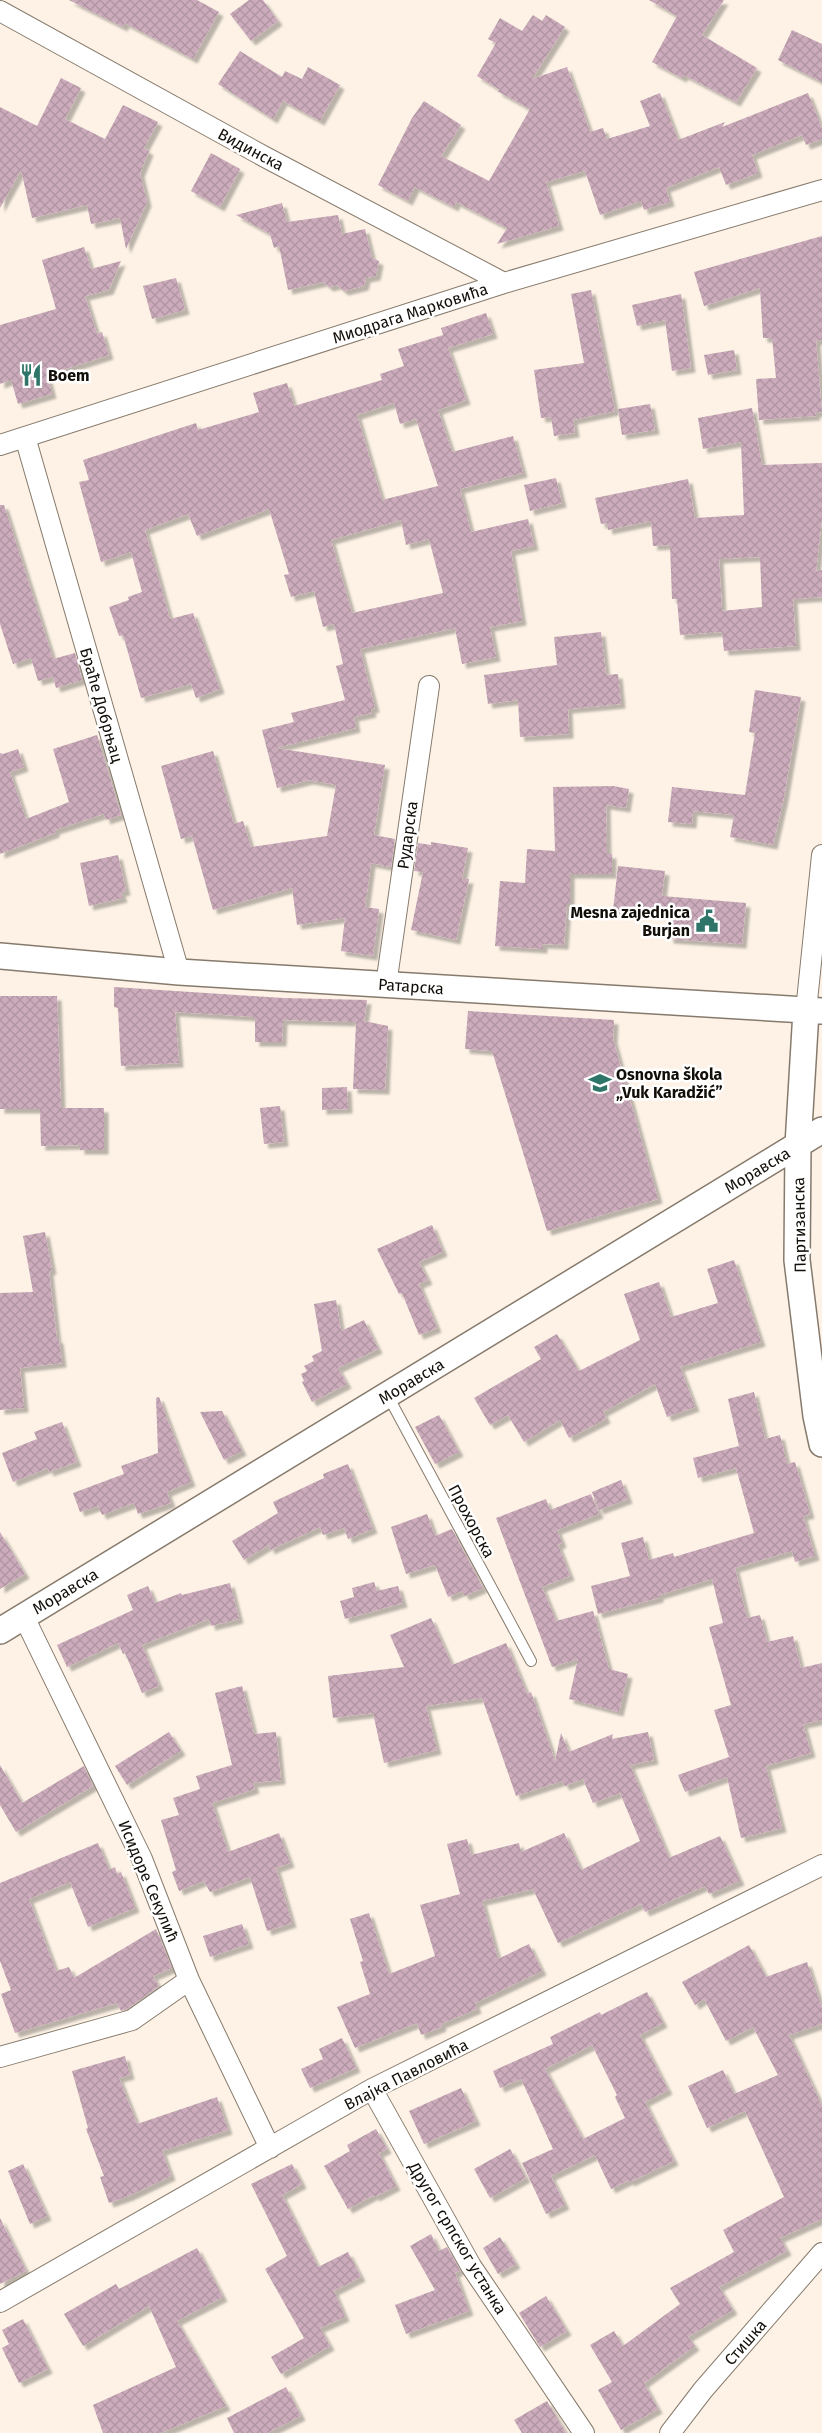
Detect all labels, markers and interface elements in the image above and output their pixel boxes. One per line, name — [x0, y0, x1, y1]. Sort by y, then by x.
street label: Видинска — [215, 124, 287, 175]
street label: Миодрага Марковића — [330, 279, 490, 348]
restaurant icon: Boem — [18, 362, 44, 388]
place label: Boem — [48, 366, 90, 385]
street label: Браће Добрњац — [76, 645, 127, 765]
street label: Рударска — [393, 800, 422, 870]
place label: Mesna zajednica Burjan — [570, 903, 690, 940]
public building icon: Mesna zajednica Burjan — [694, 908, 720, 934]
street label: Ратарска — [377, 975, 445, 998]
place label: Osnovna škola „Vuk Karadžić” — [616, 1065, 723, 1102]
school or university icon: Osnovna škola „Vuk Karadžić” — [587, 1070, 613, 1096]
street label: Моравска — [721, 1143, 794, 1197]
street label: Партизанска — [789, 1177, 810, 1273]
street label: Моравска — [375, 1354, 448, 1408]
street label: Прохорска — [444, 1481, 499, 1561]
street label: Моравска — [29, 1564, 102, 1618]
street label: Исидоре Секулић — [114, 1817, 183, 1945]
street label: Влајка Павловића — [341, 2035, 471, 2114]
street label: Другог српског устанка — [404, 2158, 510, 2318]
street label: Стишка — [720, 2316, 770, 2369]

